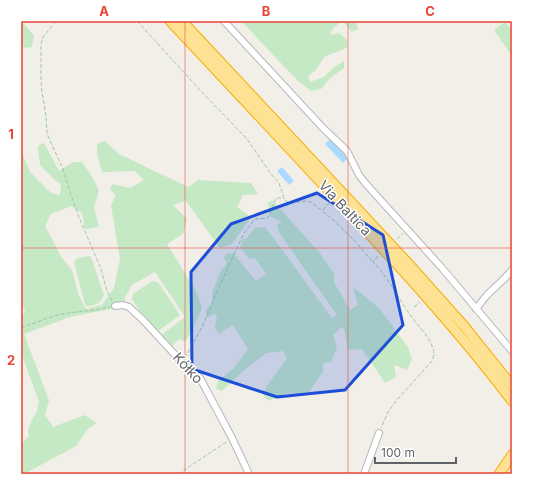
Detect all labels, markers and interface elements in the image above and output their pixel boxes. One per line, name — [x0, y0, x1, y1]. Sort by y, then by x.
text: A — [99, 3, 109, 19]
text: B — [262, 3, 271, 19]
text: C — [425, 3, 435, 19]
text: 1 — [8, 126, 14, 142]
street label: Via Baltica — [315, 176, 375, 239]
street label: Kółko — [170, 349, 207, 387]
text: 2 — [7, 352, 15, 368]
scale bar — [375, 439, 456, 465]
text: 100 m — [381, 445, 415, 460]

